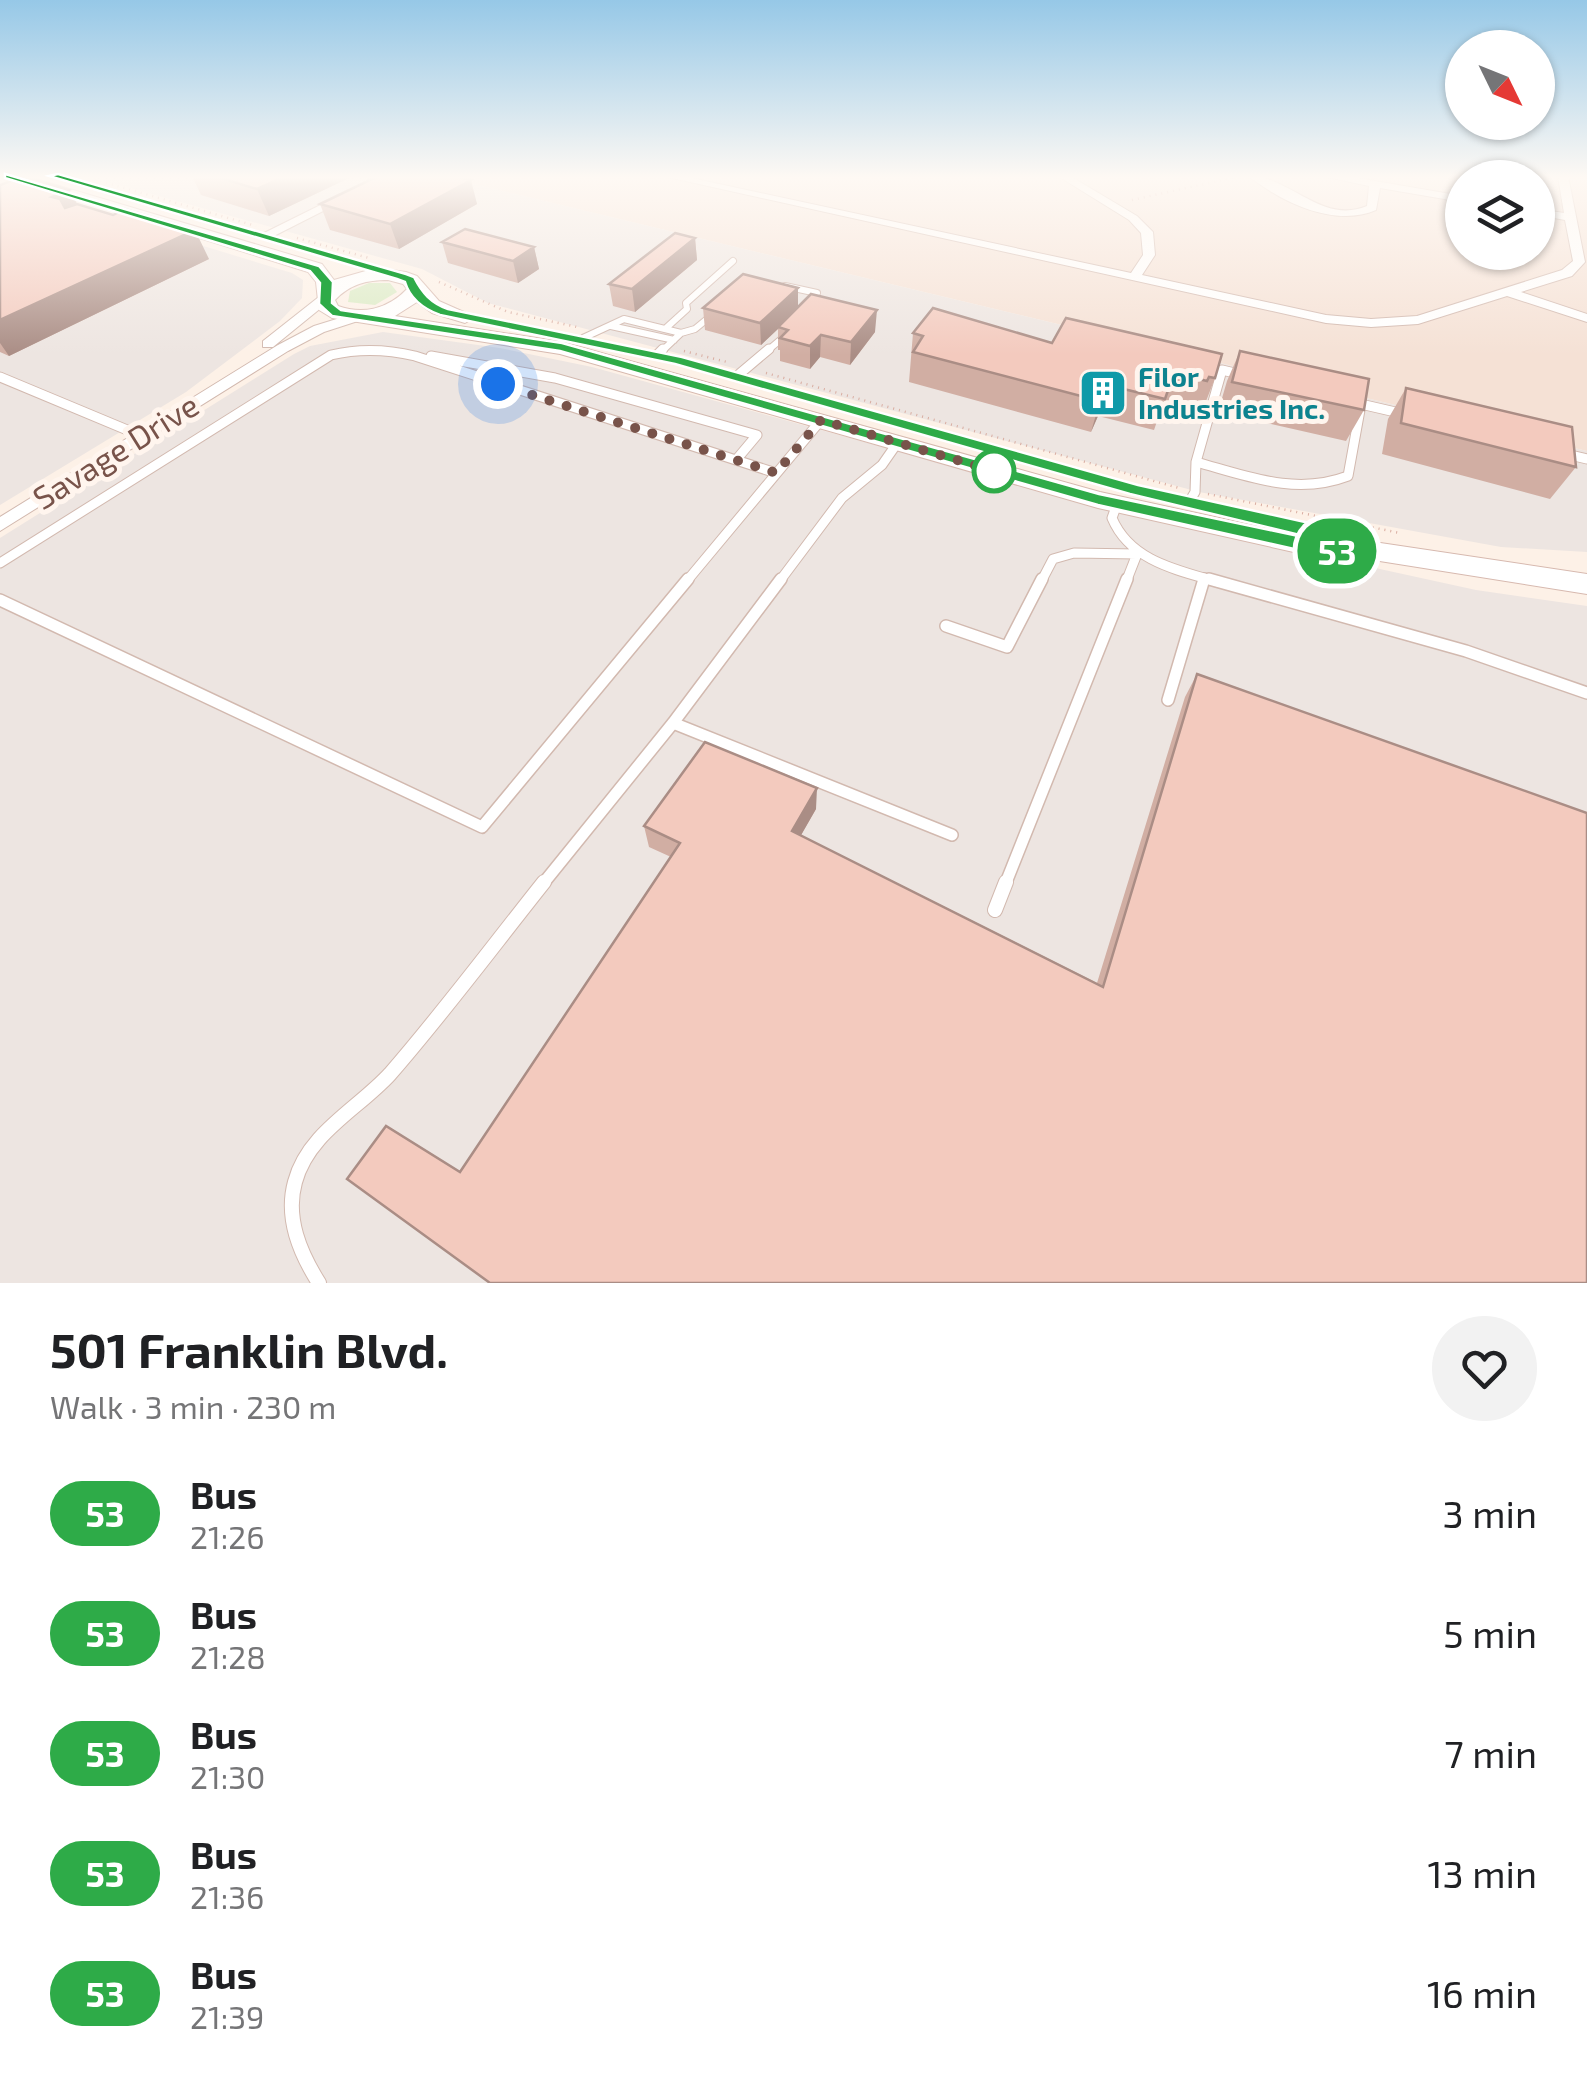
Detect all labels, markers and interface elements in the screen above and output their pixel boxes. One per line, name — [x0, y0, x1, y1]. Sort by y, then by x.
north arrow — [1445, 30, 1555, 140]
map controls — [1445, 30, 1555, 270]
button: layers — [1445, 160, 1555, 270]
your location — [473, 359, 523, 409]
place label: Filor Industries Inc. — [1138, 359, 1325, 425]
building icon: Filor Industries Inc. — [1077, 367, 1129, 419]
street label: Savage Drive — [25, 384, 205, 516]
unlabelled marker — [973, 450, 1015, 492]
line badge: 53 — [1292, 518, 1382, 584]
text: 53 — [1317, 530, 1357, 572]
button: heart — [1432, 1316, 1537, 1421]
text: 501 Franklin Blvd. — [50, 1320, 448, 1378]
text: Walk · 3 min · 230 m — [50, 1387, 336, 1425]
text: Bus — [190, 1471, 257, 1517]
text: 3 min — [1443, 1490, 1537, 1536]
text: 53 — [85, 1492, 125, 1534]
text: 21:26 — [190, 1517, 265, 1555]
text: Bus — [190, 1591, 257, 1637]
text: 5 min — [1443, 1610, 1537, 1656]
text: 53 — [85, 1612, 125, 1654]
text: 21:28 — [190, 1637, 266, 1675]
text: Bus — [190, 1711, 257, 1757]
text: 7 min — [1444, 1730, 1537, 1776]
text: 53 — [85, 1732, 125, 1774]
text: 21:30 — [190, 1757, 265, 1795]
text: Bus — [190, 1831, 257, 1877]
text: 13 min — [1427, 1850, 1537, 1896]
text: 53 — [85, 1852, 125, 1894]
text: 21:36 — [190, 1877, 264, 1915]
text: Bus — [190, 1951, 257, 1997]
text: 16 min — [1427, 1970, 1537, 2016]
text: 53 — [85, 1972, 125, 2014]
text: 21:39 — [190, 1997, 264, 2035]

